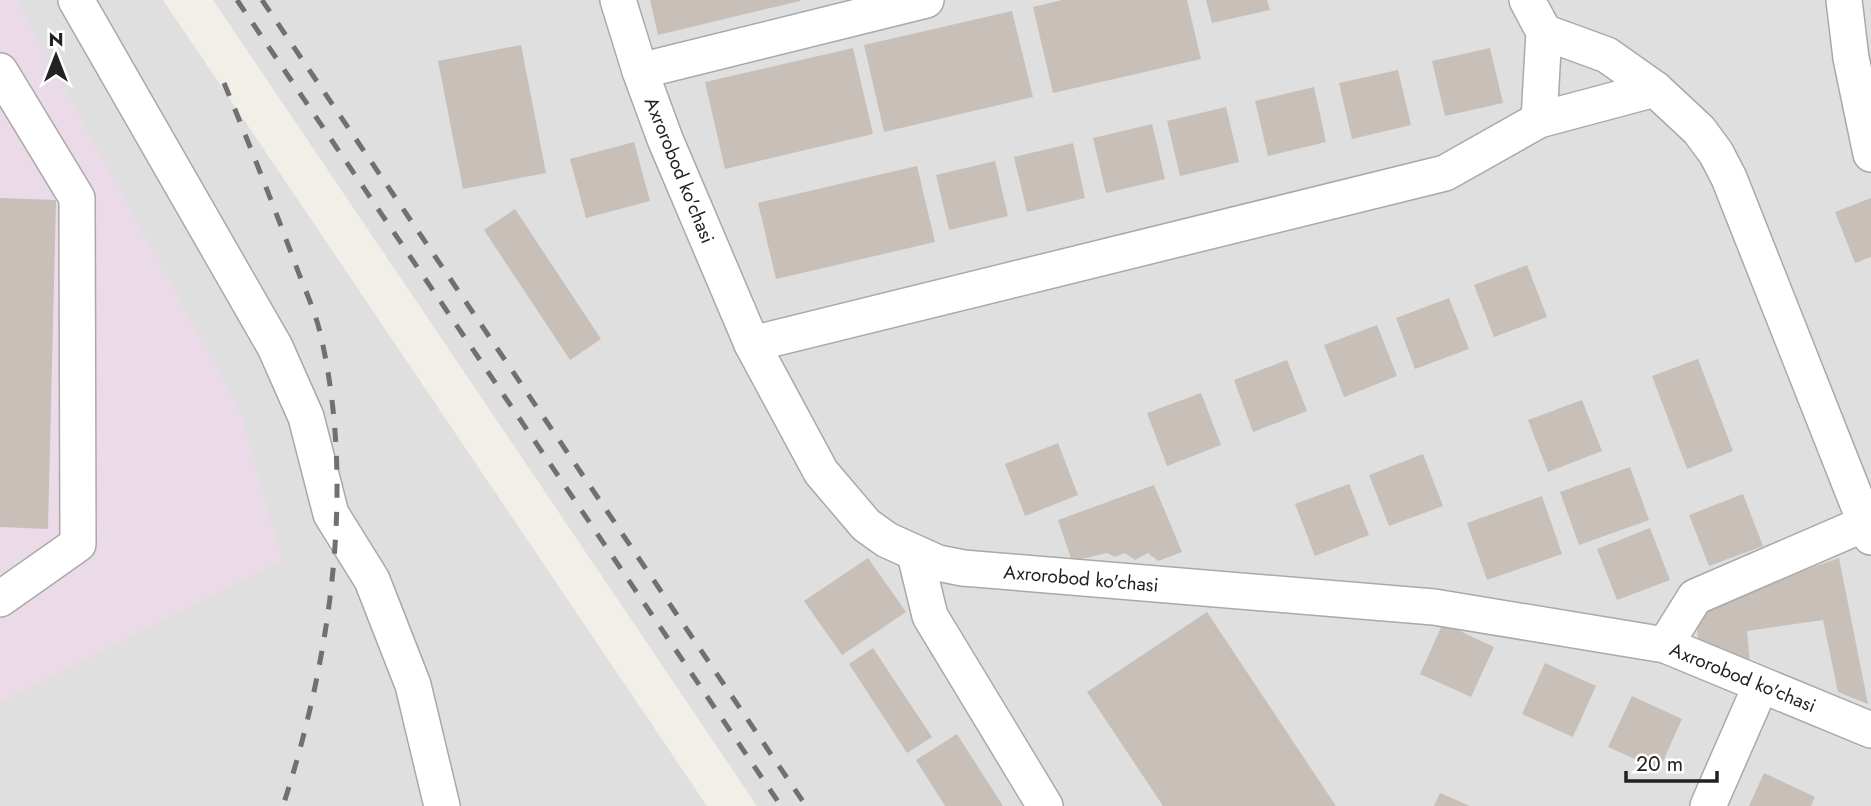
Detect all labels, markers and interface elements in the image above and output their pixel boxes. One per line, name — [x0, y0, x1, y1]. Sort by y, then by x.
north arrow — [21, 21, 91, 91]
text: N — [48, 26, 64, 53]
street label: Axrorobod ko'chasi — [638, 93, 721, 247]
street label: Axrorobod ko'chasi — [1002, 558, 1160, 599]
street label: Axrorobod ko'chasi — [1666, 636, 1820, 719]
scale bar — [1626, 740, 1717, 784]
text: 20 m — [1636, 749, 1683, 779]

